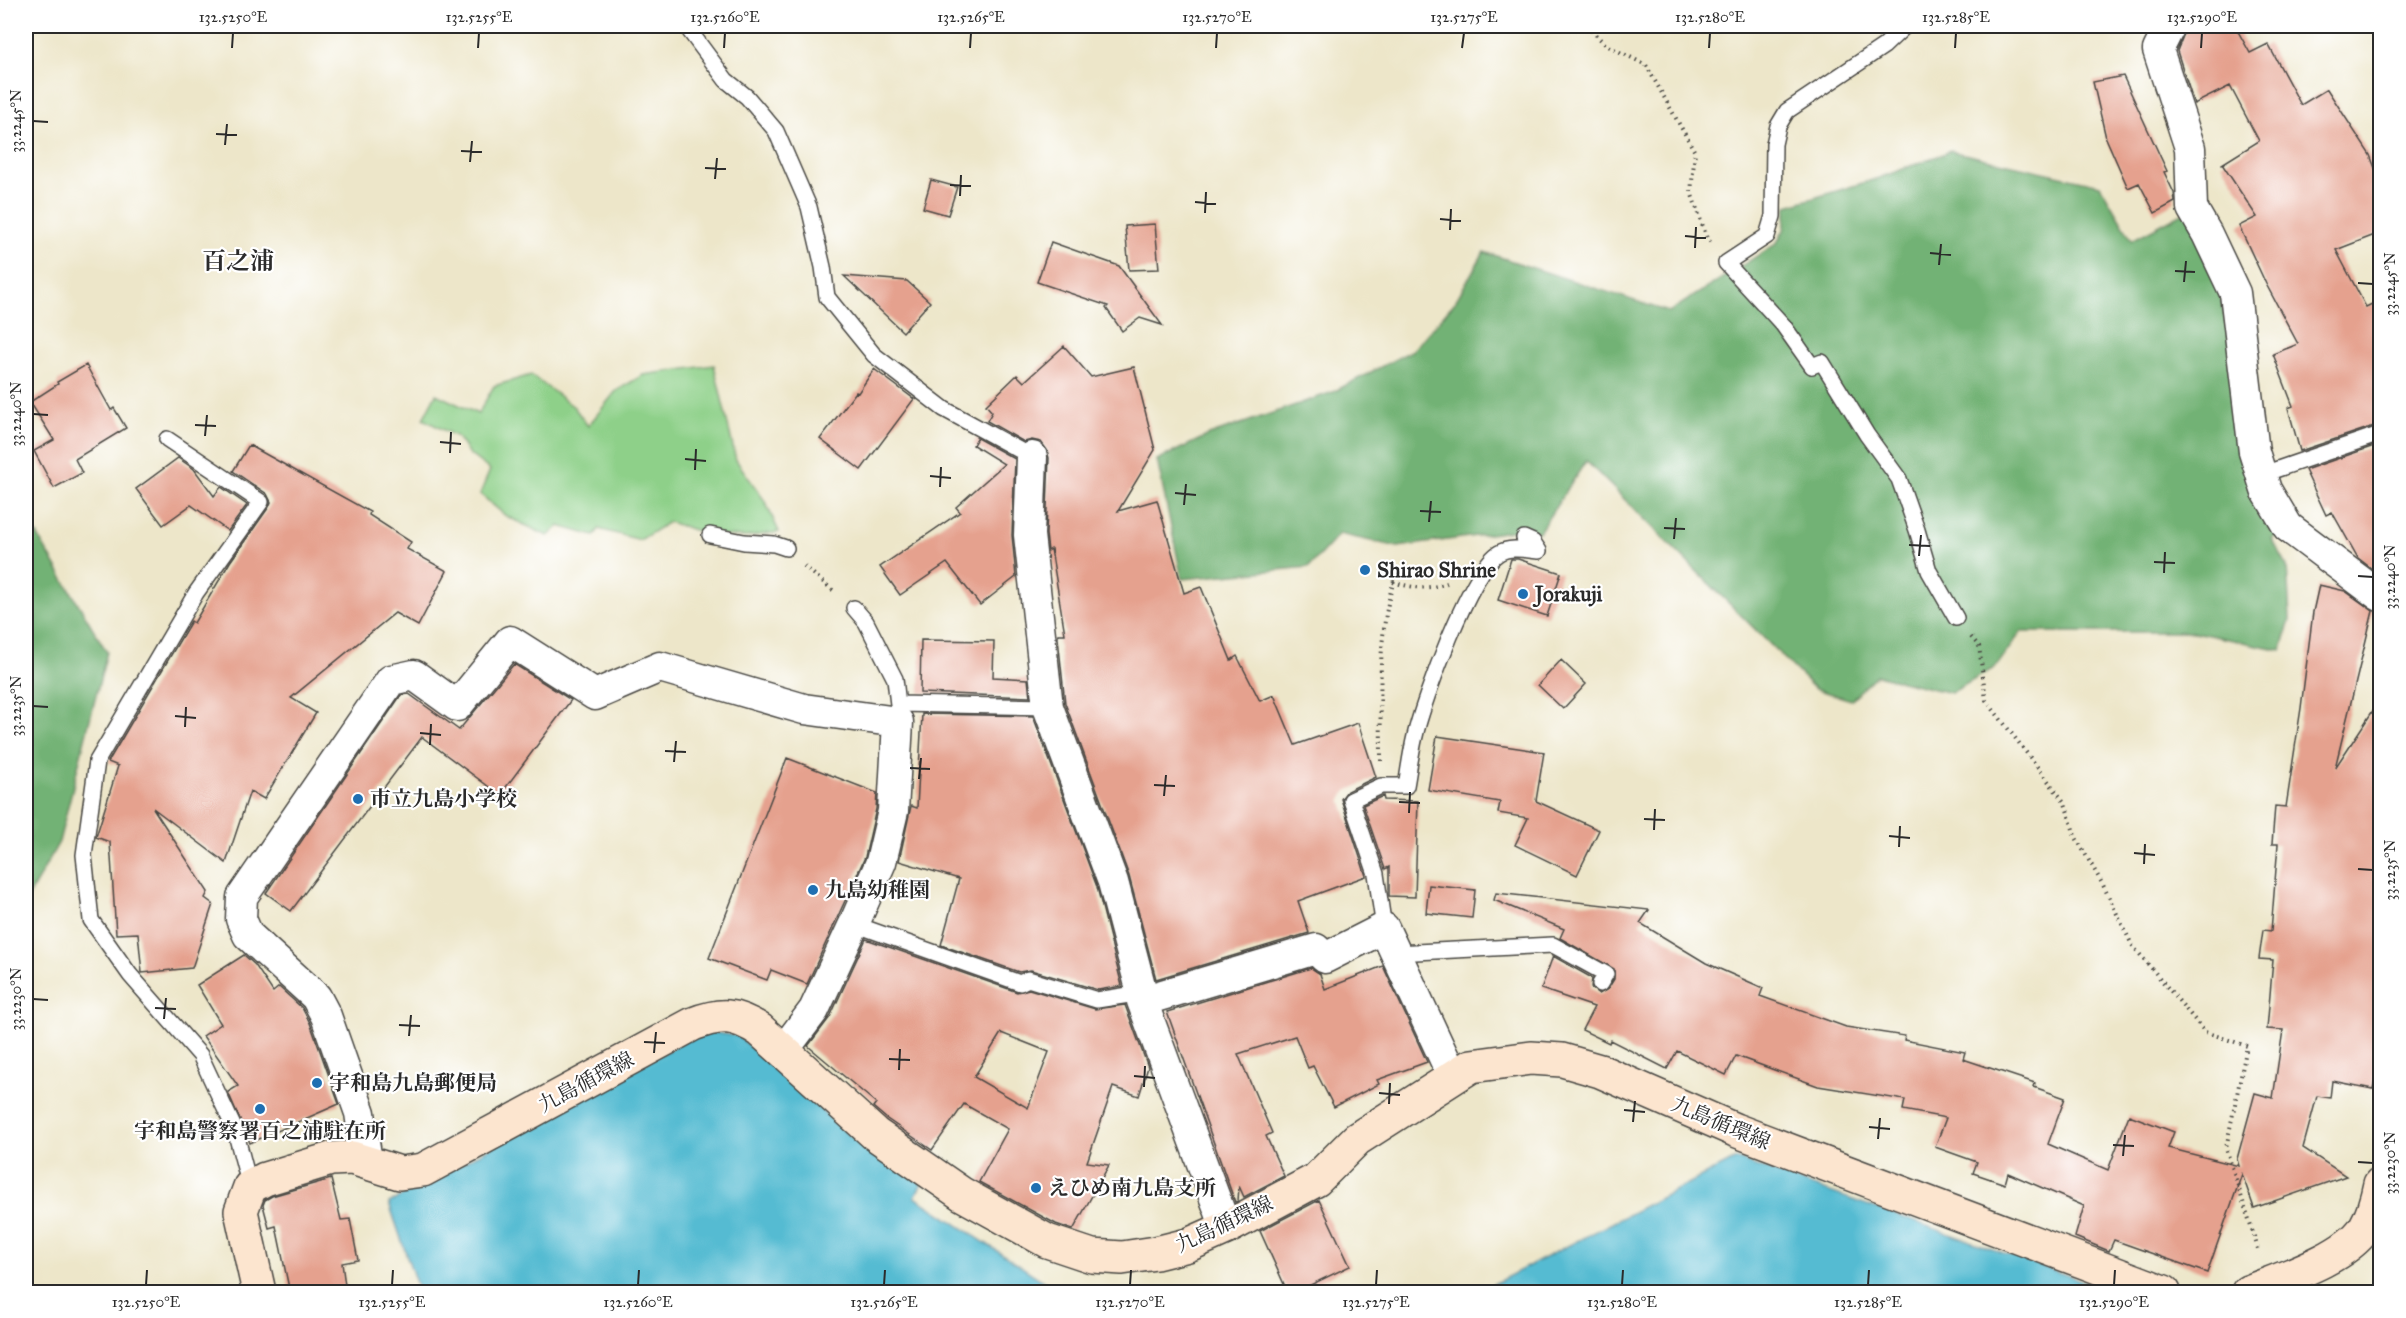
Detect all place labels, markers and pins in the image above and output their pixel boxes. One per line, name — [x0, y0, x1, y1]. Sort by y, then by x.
place label: Shirao Shrine — [1377, 557, 1496, 583]
marker: Shirao Shrine — [1358, 563, 1372, 577]
place label: Jorakuji — [1532, 581, 1603, 608]
marker: Jorakuji — [1516, 587, 1530, 601]
place label: 市立九島小学校 — [370, 786, 517, 812]
marker: 市立九島小学校 — [351, 792, 365, 806]
place label: 九島幼稚園 — [825, 877, 930, 903]
marker: 九島幼稚園 — [806, 883, 820, 897]
place label: 宇和島九島郵便局 — [329, 1070, 497, 1096]
marker: 宇和島九島郵便局 — [310, 1076, 324, 1090]
marker: 宇和島警察署百之浦駐在所 — [253, 1102, 267, 1116]
place label: 宇和島警察署百之浦駐在所 — [134, 1118, 386, 1144]
place label: えひめ南九島支所 — [1048, 1175, 1216, 1201]
marker: えひめ南九島支所 — [1029, 1181, 1043, 1195]

